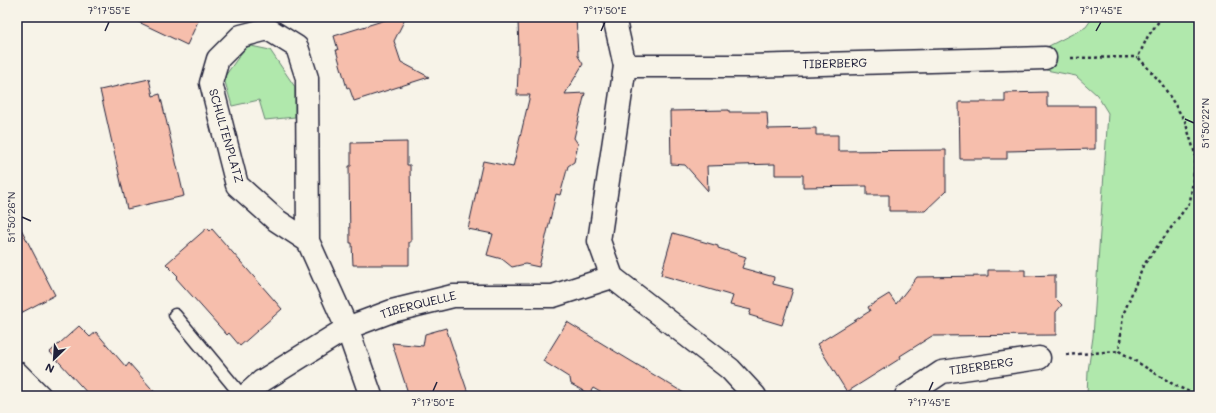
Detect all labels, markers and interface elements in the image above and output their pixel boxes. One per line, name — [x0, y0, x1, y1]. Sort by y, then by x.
text: 7°17'55"E — [88, 3, 131, 17]
text: 7°17'50"E — [584, 3, 627, 17]
text: 7°17'45"E — [1080, 3, 1123, 17]
street label: TIBERBERG — [802, 54, 868, 72]
street label: SCHULTENPLATZ — [206, 87, 248, 185]
text: 51°50'22"N — [1198, 98, 1212, 148]
text: 51°50'26"N — [4, 192, 18, 242]
street label: TIBERQUELLE — [378, 286, 458, 322]
north arrow — [34, 339, 74, 379]
street label: TIBERBERG — [948, 353, 1015, 378]
text: N — [43, 360, 57, 377]
text: 7°17'50"E — [412, 395, 455, 409]
text: 7°17'45"E — [908, 395, 951, 409]

